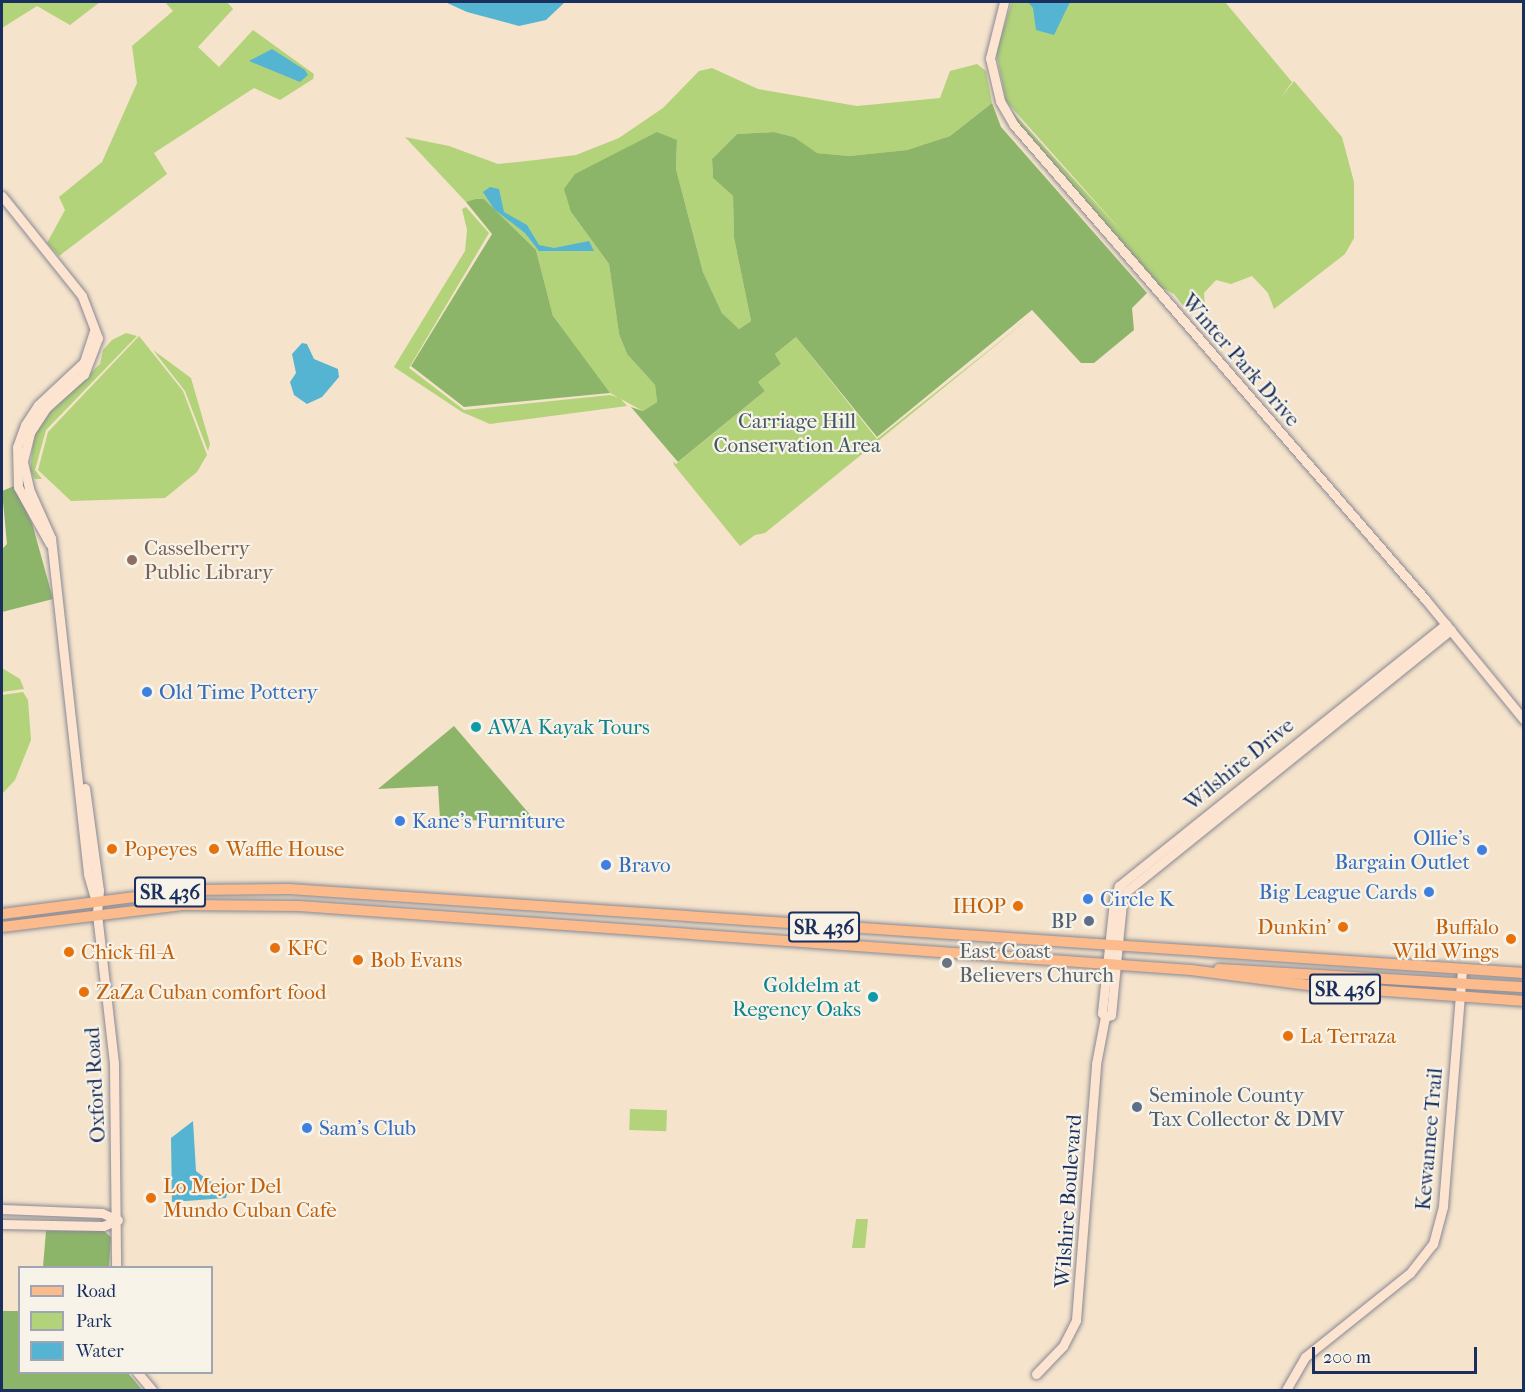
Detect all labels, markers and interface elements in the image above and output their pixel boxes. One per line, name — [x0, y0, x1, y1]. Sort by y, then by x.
street label: Winter Park Drive — [1177, 288, 1305, 432]
park label: Carriage Hill Conservation Area — [713, 408, 881, 458]
place label: Casselberry Public Library — [144, 535, 273, 585]
marker: Casselberry Public Library — [125, 553, 139, 567]
place label: Old Time Pottery — [159, 679, 318, 705]
marker: Old Time Pottery — [140, 685, 154, 699]
street label: Wilshire Drive — [1179, 712, 1299, 816]
place label: AWA Kayak Tours — [488, 714, 650, 740]
marker: AWA Kayak Tours — [469, 720, 483, 734]
place label: Kane's Furniture — [412, 808, 565, 834]
marker: Kane's Furniture — [393, 814, 407, 828]
place label: Ollie's Bargain Outlet — [1334, 825, 1470, 875]
place label: Popeyes — [124, 836, 197, 862]
place label: Waffle House — [226, 836, 344, 862]
marker: Popeyes — [105, 842, 119, 856]
marker: Waffle House — [207, 842, 221, 856]
marker: Ollie's Bargain Outlet — [1475, 843, 1489, 857]
place label: Bravo — [618, 852, 671, 878]
marker: Bravo — [599, 858, 613, 872]
road number: SR 436 — [134, 875, 206, 909]
place label: Big League Cards — [1259, 879, 1417, 905]
marker: Big League Cards — [1422, 885, 1436, 899]
place label: Circle K — [1100, 886, 1174, 912]
marker: Circle K — [1081, 892, 1095, 906]
place label: IHOP — [952, 893, 1006, 919]
marker: IHOP — [1011, 899, 1025, 913]
place label: BP — [1051, 908, 1077, 934]
road number: SR 436 — [788, 910, 860, 944]
marker: BP — [1082, 914, 1096, 928]
place label: Dunkin' — [1257, 914, 1331, 940]
place label: Buffalo Wild Wings — [1393, 914, 1499, 964]
marker: Dunkin' — [1336, 920, 1350, 934]
marker: Buffalo Wild Wings — [1504, 932, 1518, 946]
place label: KFC — [287, 935, 328, 961]
place label: East Coast Believers Church — [959, 938, 1114, 988]
place label: Chick-fil-A — [81, 939, 175, 965]
marker: KFC — [268, 941, 282, 955]
marker: Chick-fil-A — [62, 945, 76, 959]
place label: Bob Evans — [370, 947, 462, 973]
marker: Bob Evans — [351, 953, 365, 967]
marker: East Coast Believers Church — [940, 956, 954, 970]
place label: Goldelm at Regency Oaks — [732, 972, 861, 1022]
road number: SR 436 — [1309, 972, 1381, 1006]
place label: ZaZa Cuban comfort food — [96, 979, 326, 1005]
marker: ZaZa Cuban comfort food — [77, 985, 91, 999]
marker: Goldelm at Regency Oaks — [866, 990, 880, 1004]
place label: La Terraza — [1300, 1023, 1396, 1049]
street label: Oxford Road — [79, 1026, 111, 1144]
marker: La Terraza — [1281, 1029, 1295, 1043]
street label: Kewannee Trail — [1410, 1067, 1448, 1211]
place label: Seminole County Tax Collector & DMV — [1149, 1082, 1344, 1132]
marker: Seminole County Tax Collector & DMV — [1130, 1100, 1144, 1114]
street label: Wilshire Boulevard — [1049, 1113, 1087, 1289]
place label: Sam's Club — [319, 1115, 416, 1141]
marker: Sam's Club — [300, 1121, 314, 1135]
place label: Lo Mejor Del Mundo Cuban Cafe — [163, 1173, 337, 1223]
marker: Lo Mejor Del Mundo Cuban Cafe — [144, 1191, 158, 1205]
legend — [18, 1266, 213, 1374]
text: Road — [76, 1281, 116, 1302]
text: Park — [76, 1311, 112, 1332]
scale bar — [1315, 1335, 1480, 1373]
text: Water — [76, 1341, 124, 1362]
text: 200 m — [1323, 1347, 1371, 1368]

